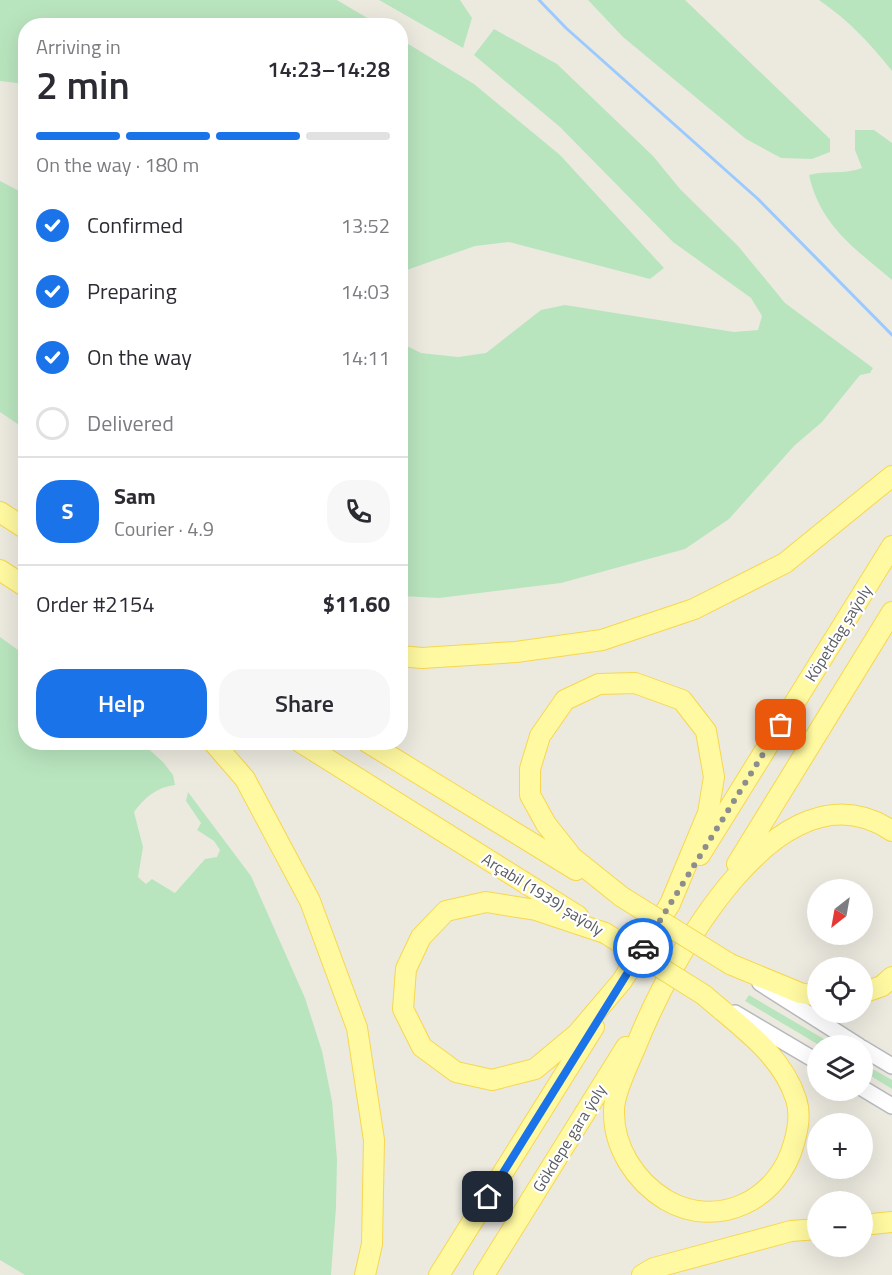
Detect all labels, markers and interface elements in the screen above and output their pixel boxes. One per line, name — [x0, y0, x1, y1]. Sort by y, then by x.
text: Arriving in — [36, 31, 121, 62]
text: 14:23–14:28 — [267, 52, 390, 86]
text: 2 min — [36, 55, 130, 114]
text: On the way · 180 m — [36, 149, 199, 180]
text: Confirmed — [87, 208, 183, 242]
icon: check — [36, 209, 69, 242]
text: 13:52 — [341, 210, 390, 241]
text: Preparing — [87, 274, 177, 308]
icon: check — [36, 275, 69, 308]
text: 14:03 — [341, 276, 390, 307]
text: On the way — [87, 340, 192, 374]
icon: check — [36, 341, 69, 374]
text: 14:11 — [341, 342, 390, 373]
text: Delivered — [87, 406, 174, 440]
text: Sam — [114, 479, 156, 513]
button: phone — [327, 480, 390, 543]
text: S — [62, 494, 73, 528]
text: Courier · 4.9 — [114, 513, 214, 544]
street label: Köpetdag şaýoly — [799, 580, 878, 686]
text: Order #2154 — [36, 587, 155, 621]
text: $11.60 — [323, 587, 390, 621]
button: Help — [36, 669, 207, 738]
button: Share — [219, 669, 390, 738]
pin — [755, 699, 806, 750]
icon: bag — [764, 708, 797, 741]
street label: Arçabil (1939) şaýoly — [477, 847, 609, 941]
north arrow — [807, 879, 873, 945]
map controls — [807, 879, 873, 1257]
courier — [613, 918, 673, 978]
icon: car — [627, 932, 660, 965]
button: locate — [807, 957, 873, 1023]
button: layers — [807, 1035, 873, 1101]
street label: Gökdepe gara ýoly — [526, 1079, 612, 1197]
button: + — [807, 1113, 873, 1179]
pin — [462, 1171, 513, 1222]
icon: home — [471, 1180, 504, 1213]
button: − — [807, 1191, 873, 1257]

